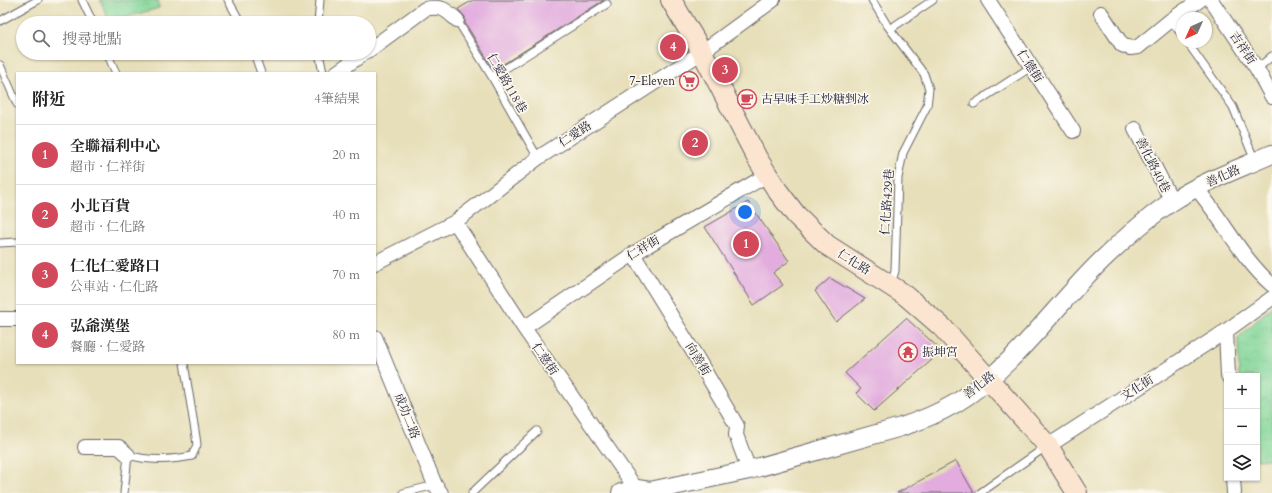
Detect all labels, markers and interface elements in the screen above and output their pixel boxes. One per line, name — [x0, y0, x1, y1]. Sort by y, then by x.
north arrow — [1176, 12, 1212, 48]
search box — [16, 16, 376, 60]
icon: search — [30, 27, 52, 49]
text: 搜尋地點 — [62, 29, 122, 49]
street label: 吉祥街 — [1226, 29, 1260, 68]
pin: 4 — [660, 32, 686, 62]
street label: 仁德街 — [1013, 47, 1047, 86]
street label: 仁愛路118巷 — [483, 50, 531, 116]
pin: 3 — [712, 55, 738, 85]
supermarket icon: 7-Eleven — [678, 70, 700, 92]
place label: 7-Eleven — [629, 73, 675, 89]
text: 附近 — [32, 88, 66, 111]
cafe icon: 古早味手工炒糖剉冰 — [736, 88, 758, 110]
text: 4筆結果 — [314, 90, 360, 108]
place label: 古早味手工炒糖剉冰 — [761, 91, 869, 107]
street label: 仁愛路 — [556, 117, 594, 151]
pin: 2 — [682, 128, 708, 158]
street label: 善化路40巷 — [1132, 135, 1174, 195]
text: 全聯福利中心 — [70, 136, 160, 156]
text: 1 — [42, 146, 48, 164]
text: 20 m — [332, 146, 360, 164]
text: 超市 · 仁祥街 — [70, 158, 145, 176]
street label: 善化路 — [1203, 161, 1243, 191]
street label: 仁化路429巷 — [877, 168, 897, 236]
text: 小北百貨 — [70, 196, 130, 216]
your location — [735, 202, 755, 222]
text: 2 — [42, 206, 48, 224]
text: 40 m — [332, 206, 360, 224]
text: 超市 · 仁化路 — [70, 218, 145, 236]
pin: 1 — [733, 229, 759, 259]
street label: 仁祥街 — [623, 231, 663, 264]
street label: 仁化路 — [834, 246, 874, 278]
text: 仁化仁愛路口 — [70, 256, 160, 276]
text: 3 — [42, 266, 48, 284]
text: 70 m — [332, 266, 360, 284]
text: 公車站 · 仁化路 — [70, 278, 158, 296]
text: 弘爺漢堡 — [70, 316, 130, 336]
text: 4 — [42, 326, 48, 344]
text: 80 m — [332, 326, 360, 344]
text: 餐廳 · 仁愛路 — [70, 338, 145, 356]
street label: 向善街 — [682, 339, 715, 379]
street label: 仁慈街 — [528, 340, 562, 379]
temple icon: 振坤宮 — [897, 341, 919, 363]
place label: 振坤宮 — [922, 344, 958, 360]
street label: 善化路 — [960, 368, 998, 402]
street label: 文化街 — [1118, 371, 1157, 405]
map controls — [1224, 373, 1260, 481]
button: + — [1224, 373, 1260, 409]
street label: 成功二路 — [391, 391, 423, 441]
button: − — [1224, 409, 1260, 445]
button: layers — [1224, 445, 1260, 481]

